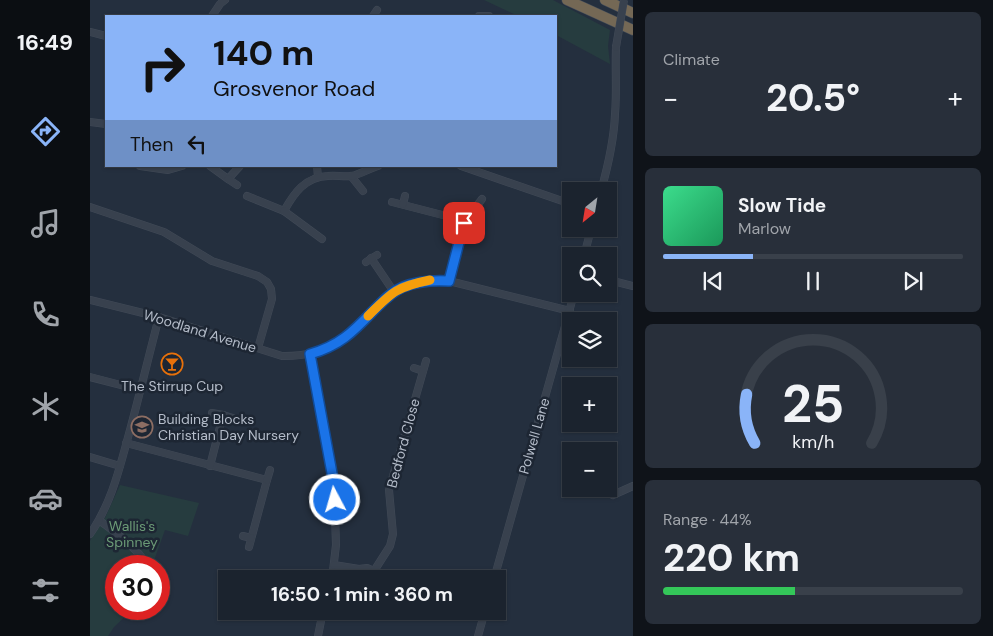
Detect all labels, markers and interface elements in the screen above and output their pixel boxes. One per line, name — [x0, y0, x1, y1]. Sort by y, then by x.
text: 16:49 — [17, 28, 73, 57]
text: 140 m — [213, 30, 314, 76]
icon: right — [130, 35, 195, 100]
text: Climate — [663, 49, 720, 70]
text: 20.5° — [766, 73, 860, 123]
text: Grosvenor Road — [213, 74, 375, 103]
text: − — [663, 80, 678, 117]
text: + — [948, 80, 963, 117]
icon: directions — [28, 114, 63, 149]
icon: left — [183, 130, 211, 158]
text: Then — [130, 132, 173, 157]
north arrow — [562, 182, 618, 238]
map controls — [562, 182, 617, 497]
text: Slow Tide — [738, 193, 826, 218]
pin — [443, 202, 485, 244]
icon: music — [28, 206, 63, 241]
icon: arrive — [450, 209, 478, 237]
text: Marlow — [738, 218, 791, 239]
button: search — [562, 247, 617, 302]
icon: previous — [699, 267, 727, 295]
icon: pause — [799, 267, 827, 295]
icon: next — [899, 267, 927, 295]
icon: phone — [28, 297, 63, 332]
street label: Woodland Avenue — [141, 305, 259, 357]
button: layers — [562, 312, 617, 367]
bar icon: The Stirrup Cup — [160, 352, 184, 376]
text: 25 — [782, 370, 844, 438]
place label: The Stirrup Cup — [121, 377, 223, 395]
button: + — [562, 377, 617, 432]
icon: climate — [28, 389, 63, 424]
street label: Bedford Close — [382, 396, 424, 490]
street label: Polwell Lane — [515, 396, 553, 476]
place label: Building Blocks Christian Day Nursery — [158, 410, 299, 444]
school or university icon: Building Blocks Christian Day Nursery — [130, 415, 154, 439]
text: km/h — [792, 430, 834, 454]
button: − — [562, 442, 617, 497]
position arrow — [308, 473, 360, 525]
icon: car — [28, 481, 63, 516]
text: Range · 44% — [663, 509, 751, 530]
park label: Wallis's Spinney — [106, 517, 158, 551]
text: 220 km — [663, 533, 800, 583]
speed limit sign: 30 — [105, 555, 170, 620]
icon: filters — [28, 573, 63, 608]
text: 16:50 · 1 min · 360 m — [271, 582, 453, 607]

